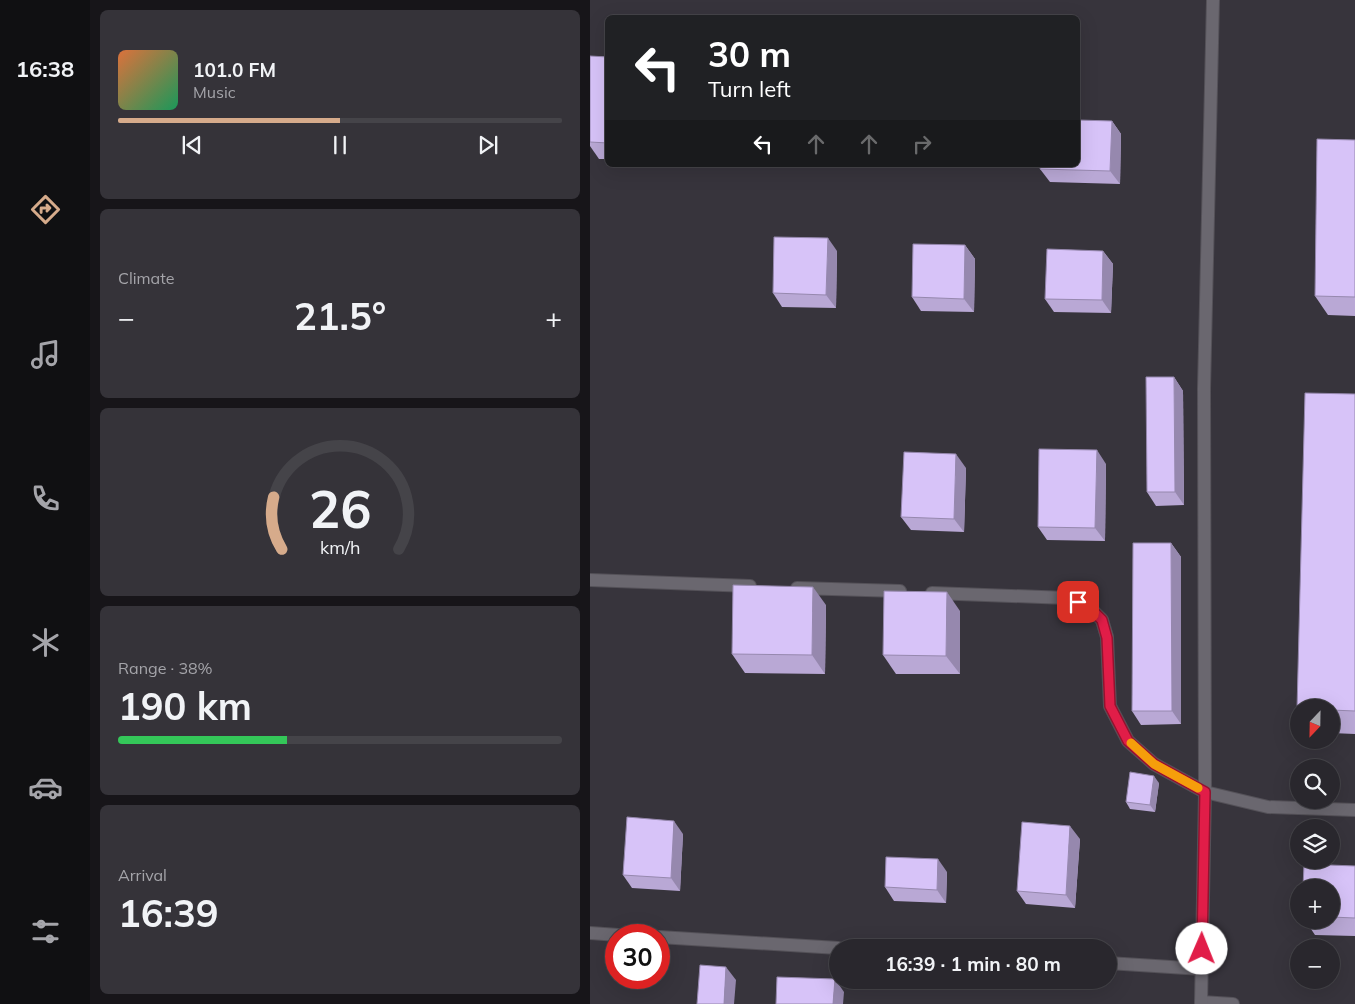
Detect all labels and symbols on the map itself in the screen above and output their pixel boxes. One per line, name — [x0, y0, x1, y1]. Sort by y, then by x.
pin — [1057, 581, 1099, 623]
north arrow — [1290, 699, 1340, 749]
position arrow — [1175, 922, 1227, 974]
speed limit sign: 30 — [605, 924, 670, 989]

